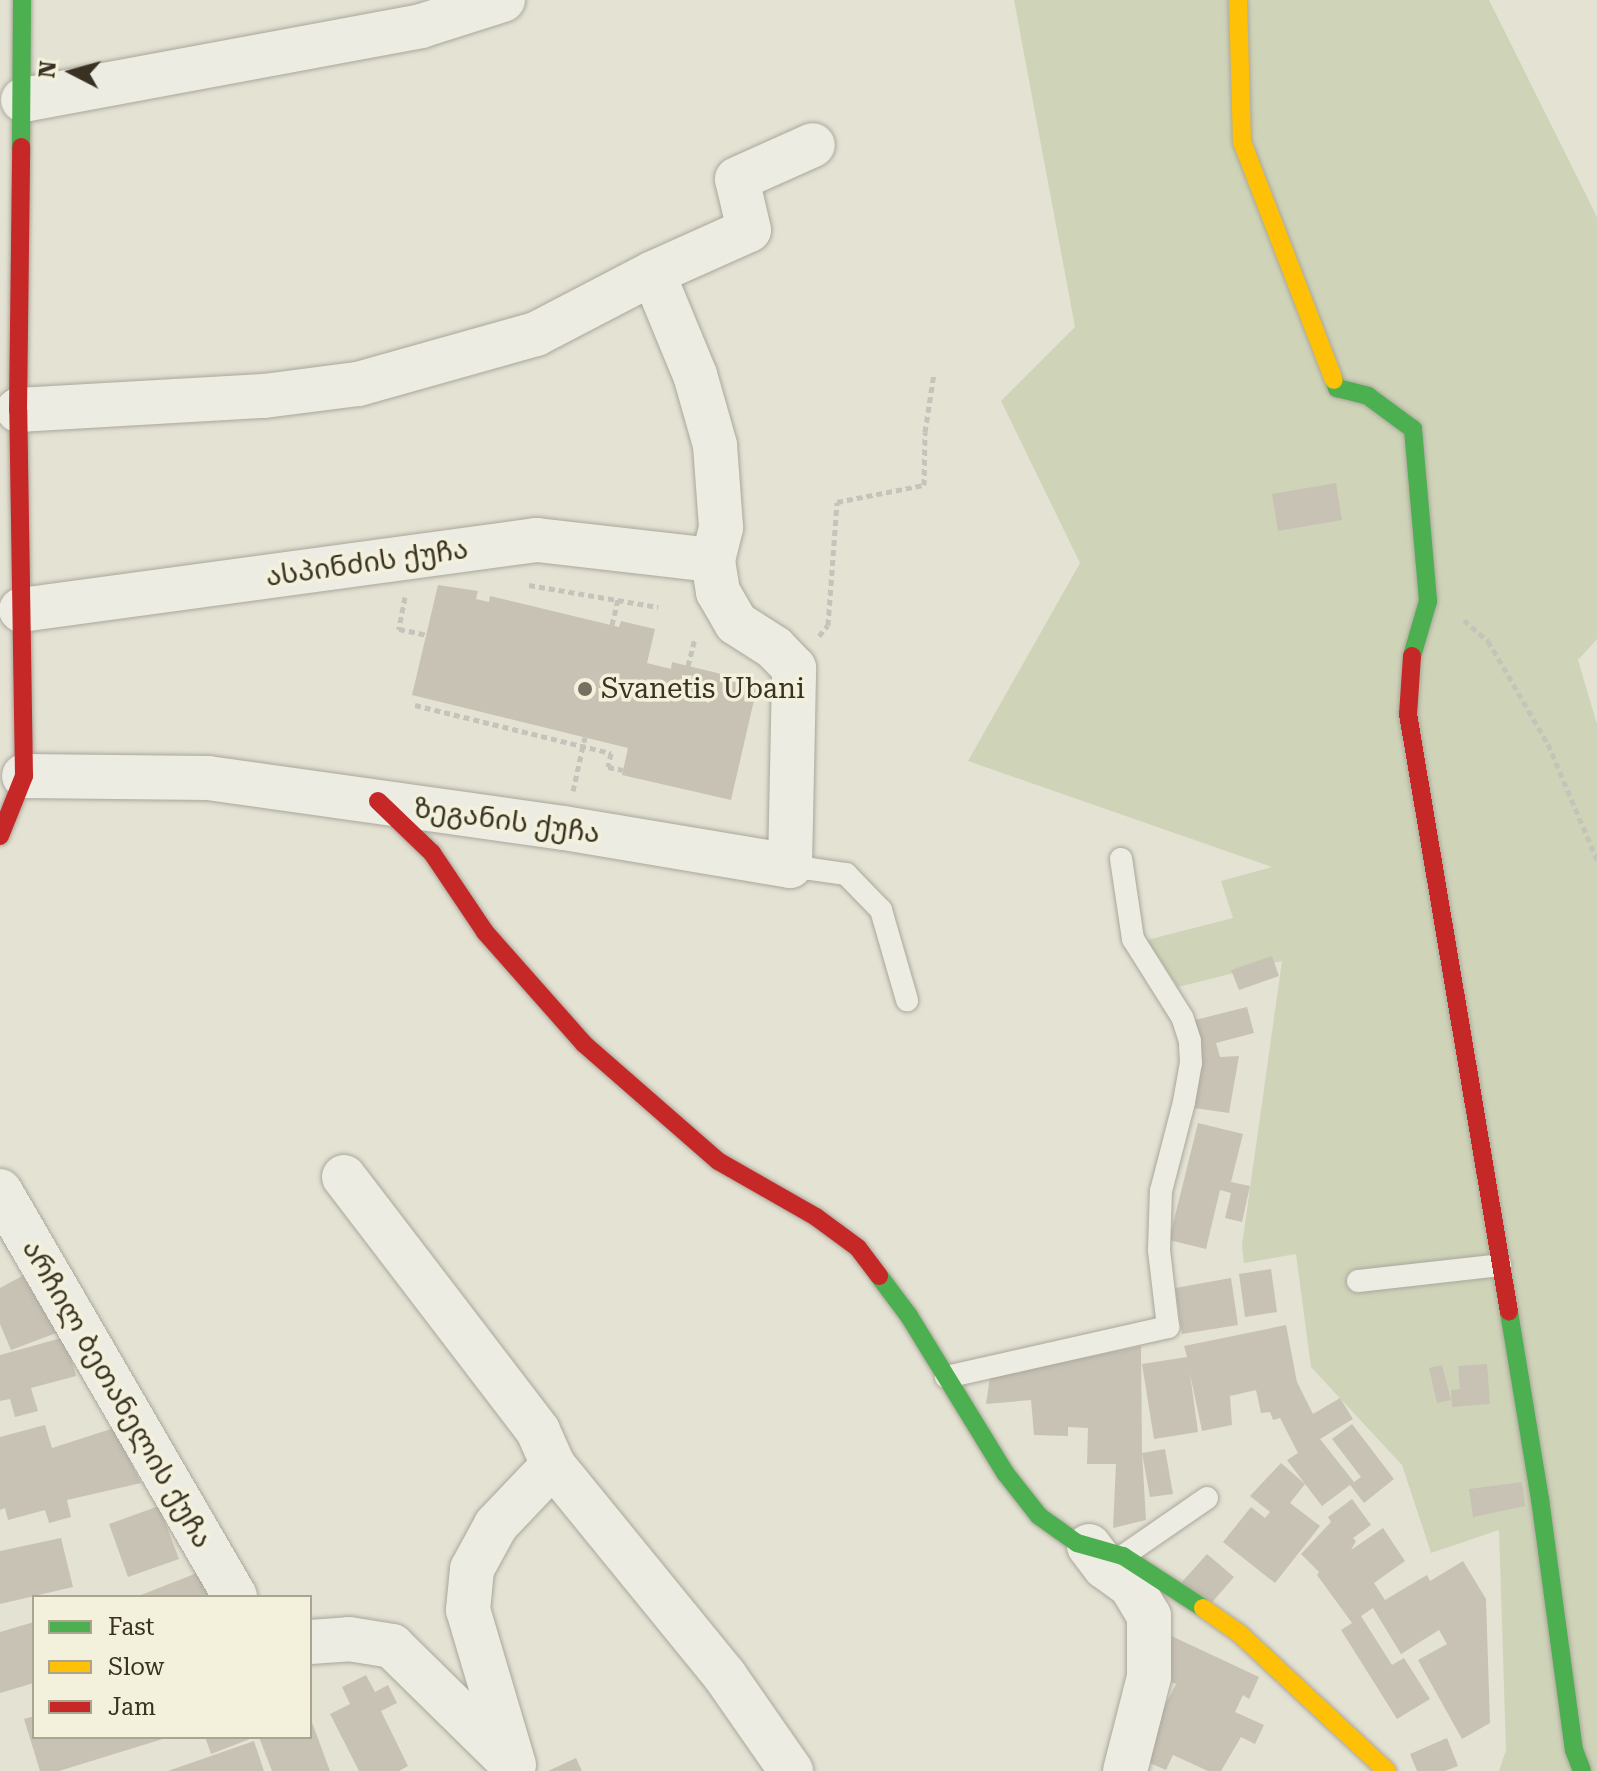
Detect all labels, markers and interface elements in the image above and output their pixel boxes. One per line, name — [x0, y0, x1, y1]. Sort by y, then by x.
north arrow — [32, 32, 112, 112]
text: N — [34, 60, 61, 79]
street label: ასპინძის ქუჩა — [264, 532, 470, 594]
place label: Svanetis Ubani — [601, 672, 805, 706]
marker: Svanetis Ubani — [576, 680, 594, 698]
street label: ზეგანის ქუჩა — [412, 791, 602, 851]
street label: არჩილ ბეთანელის ქუჩა — [15, 1234, 219, 1554]
legend — [32, 1595, 312, 1739]
text: Fast — [108, 1613, 155, 1641]
text: Slow — [108, 1653, 164, 1681]
text: Jam — [108, 1693, 156, 1721]

